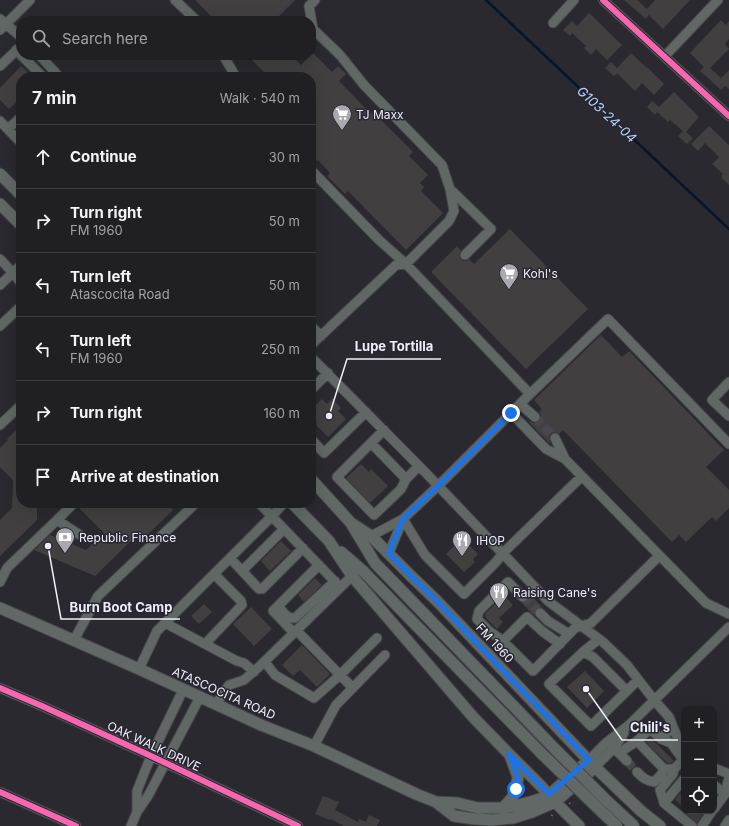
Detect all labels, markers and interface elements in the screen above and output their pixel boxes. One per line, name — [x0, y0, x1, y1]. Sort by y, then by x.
search box — [16, 16, 316, 60]
icon: search — [30, 27, 52, 49]
text: Search here — [62, 29, 148, 48]
water label: G103-24-04 — [574, 82, 640, 146]
text: 7 min — [32, 88, 77, 108]
text: Walk · 540 m — [220, 90, 300, 106]
supermarket icon: TJ Maxx — [331, 103, 353, 131]
place label: TJ Maxx — [356, 107, 404, 122]
icon: ahead — [32, 146, 54, 168]
text: Continue — [70, 147, 137, 166]
text: 30 m — [269, 149, 300, 165]
text: Turn right — [70, 203, 142, 222]
icon: right — [32, 210, 54, 232]
text: 50 m — [269, 213, 300, 229]
text: FM 1960 — [70, 222, 123, 238]
supermarket icon: Kohl's — [498, 262, 520, 290]
place label: Kohl's — [523, 266, 558, 281]
text: Turn left — [70, 267, 131, 286]
icon: left — [32, 274, 54, 296]
text: 50 m — [269, 277, 300, 293]
text: Atascocita Road — [70, 286, 170, 302]
text: Turn left — [70, 331, 131, 350]
callout: Lupe Tortilla — [347, 334, 441, 359]
icon: left — [32, 338, 54, 360]
text: Lupe Tortilla — [355, 338, 433, 354]
text: 250 m — [261, 341, 300, 357]
text: FM 1960 — [70, 350, 123, 366]
icon: right — [32, 402, 54, 424]
text: Turn right — [70, 403, 142, 422]
route end — [502, 404, 520, 422]
text: 160 m — [263, 405, 300, 421]
icon: arrive — [32, 466, 54, 488]
text: Arrive at destination — [70, 467, 219, 486]
bank icon: Republic Finance — [54, 526, 76, 554]
restaurant icon: IHOP — [451, 529, 473, 557]
place label: Republic Finance — [79, 530, 176, 545]
place label: IHOP — [476, 533, 505, 548]
restaurant icon: Raising Cane's — [488, 581, 510, 609]
place label: Raising Cane's — [513, 585, 597, 600]
callout: Burn Boot Camp — [61, 594, 180, 619]
text: Burn Boot Camp — [70, 599, 172, 615]
street label: FM 1960 — [473, 620, 517, 666]
street label: ATASCOCITA ROAD — [170, 663, 278, 723]
map controls — [681, 706, 717, 814]
button: + — [681, 706, 717, 742]
callout: Chili's — [622, 715, 678, 740]
street label: OAK WALK DRIVE — [105, 718, 203, 774]
text: Chili's — [630, 719, 670, 735]
button: − — [681, 742, 717, 778]
button: locate — [681, 778, 717, 814]
route start — [507, 780, 525, 798]

